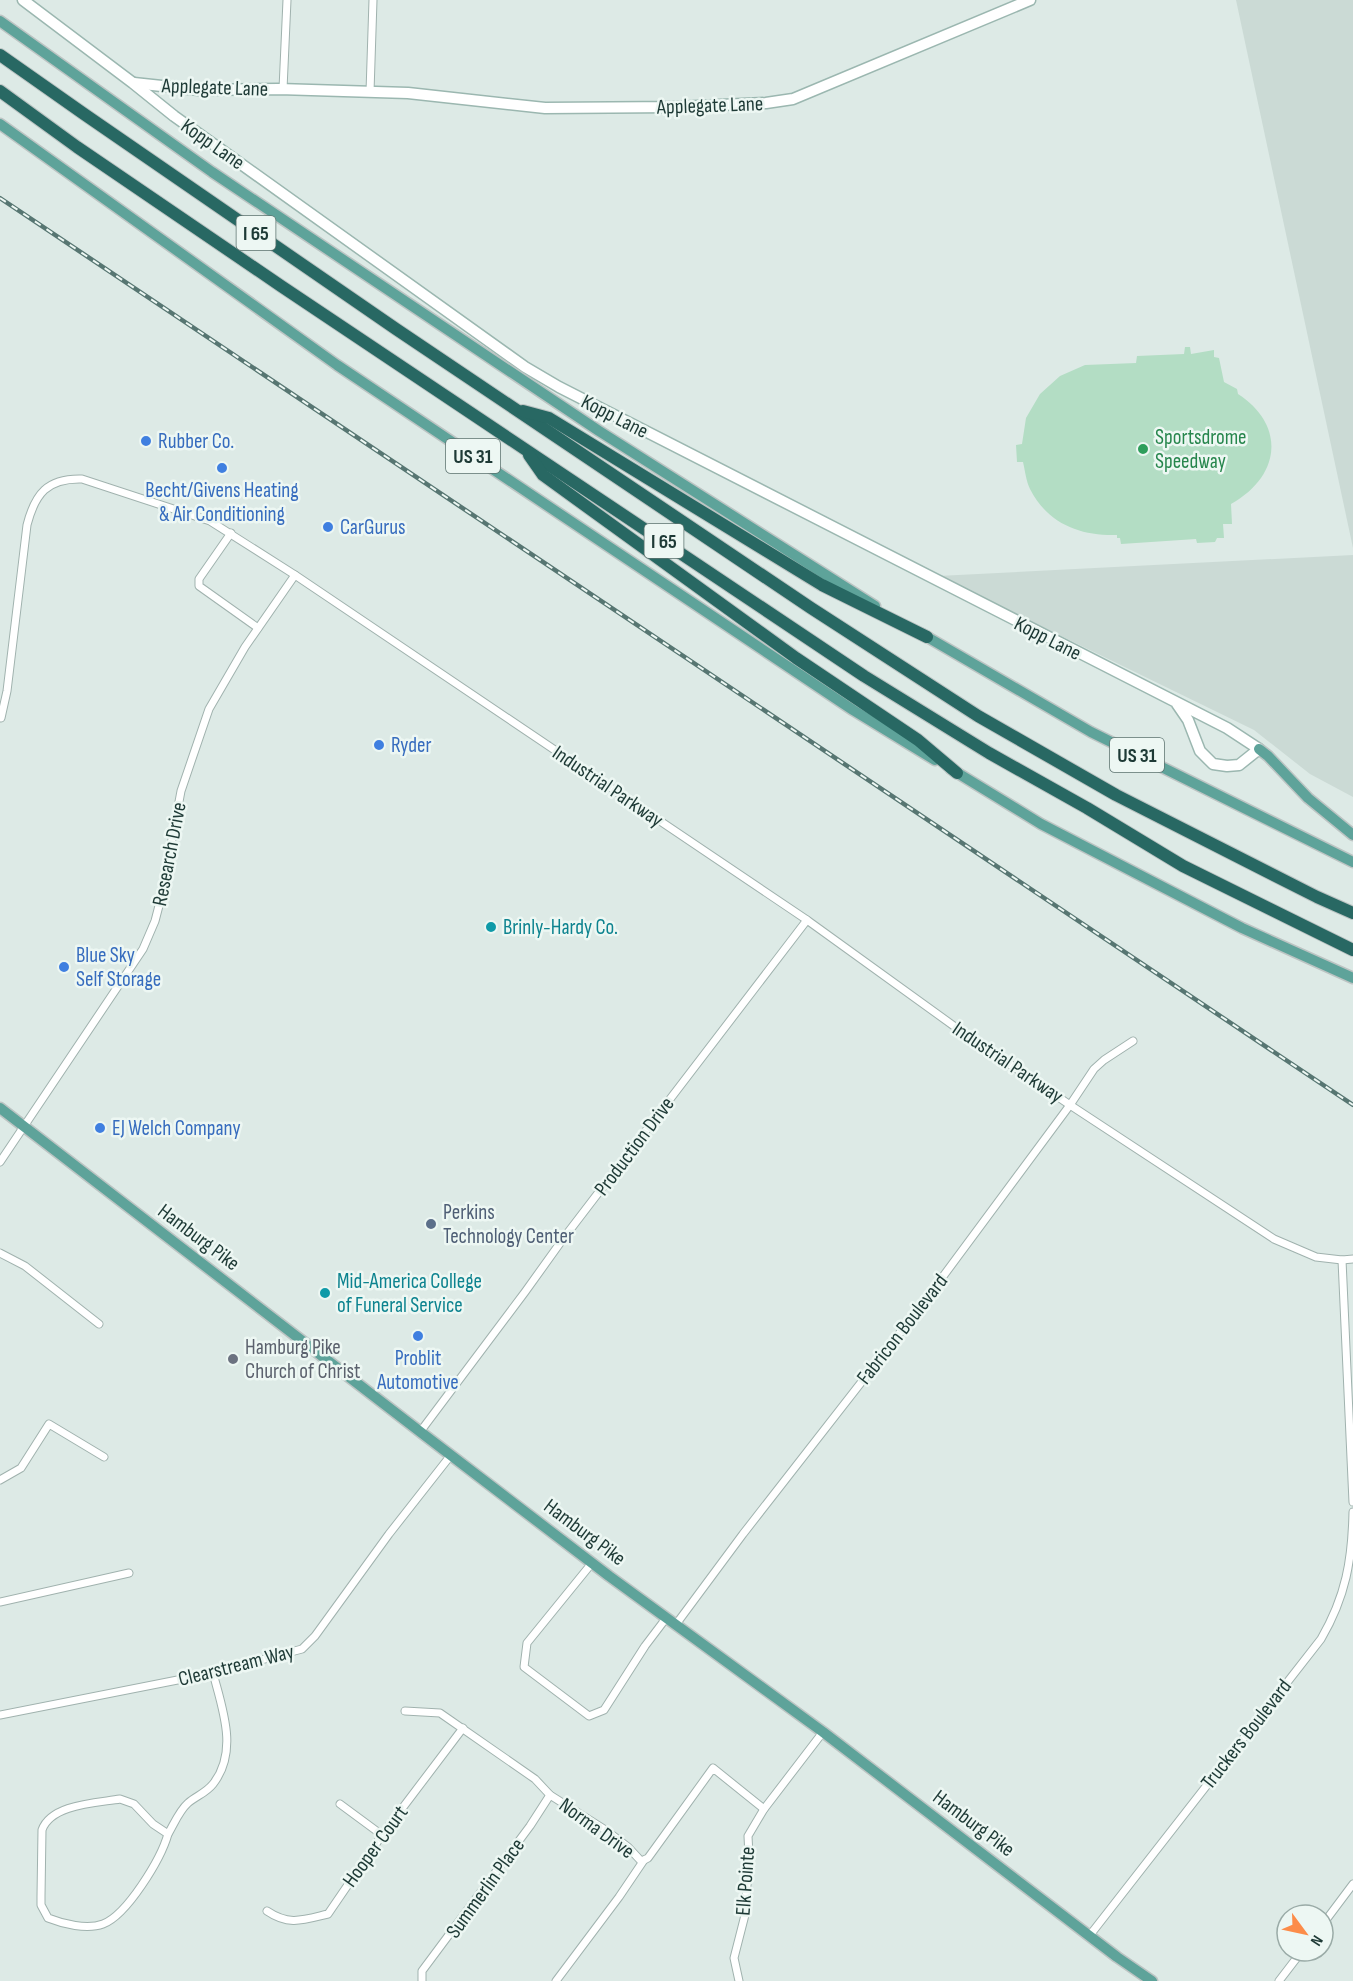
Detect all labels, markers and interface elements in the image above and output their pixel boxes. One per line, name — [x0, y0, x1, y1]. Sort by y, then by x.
street label: Applegate Lane — [160, 73, 269, 102]
street label: Applegate Lane — [655, 91, 764, 120]
street label: Kopp Lane — [176, 114, 249, 175]
road number: I 65 — [236, 216, 276, 250]
street label: Kopp Lane — [577, 389, 652, 444]
place label: Sportsdrome Speedway — [1155, 425, 1247, 474]
place label: Rubber Co. — [158, 429, 234, 454]
marker: Rubber Co. — [139, 434, 153, 448]
road number: US 31 — [446, 439, 500, 473]
marker: Sportsdrome Speedway — [1136, 442, 1150, 456]
marker: Becht/Givens Heating & Air Conditioning — [215, 461, 229, 475]
place label: Becht/Givens Heating & Air Conditioning — [145, 478, 299, 527]
place label: CarGurus — [340, 515, 406, 540]
marker: CarGurus — [321, 520, 335, 534]
road number: I 65 — [644, 524, 684, 558]
street label: Kopp Lane — [1010, 611, 1085, 666]
place label: Ryder — [391, 733, 432, 758]
marker: Ryder — [372, 738, 386, 752]
road number: US 31 — [1110, 738, 1164, 772]
street label: Industrial Parkway — [548, 740, 668, 833]
street label: Research Drive — [147, 800, 192, 908]
place label: Brinly-Hardy Co. — [503, 915, 618, 940]
marker: Brinly-Hardy Co. — [484, 920, 498, 934]
place label: Blue Sky Self Storage — [76, 943, 161, 992]
marker: Blue Sky Self Storage — [57, 960, 71, 974]
street label: Industrial Parkway — [948, 1016, 1068, 1109]
street label: Production Drive — [589, 1092, 680, 1201]
place label: EJ Welch Company — [112, 1116, 241, 1141]
marker: EJ Welch Company — [93, 1121, 107, 1135]
street label: Hamburg Pike — [153, 1199, 244, 1276]
place label: Perkins Technology Center — [443, 1200, 574, 1249]
marker: Perkins Technology Center — [424, 1217, 438, 1231]
place label: Mid-America College of Funeral Service — [337, 1269, 482, 1318]
street label: Fabricon Boulevard — [852, 1269, 953, 1389]
marker: Mid-America College of Funeral Service — [318, 1286, 332, 1300]
marker: Problit Automotive — [411, 1329, 425, 1343]
place label: Hamburg Pike Church of Christ — [245, 1335, 360, 1384]
place label: Problit Automotive — [376, 1346, 459, 1395]
marker: Hamburg Pike Church of Christ — [226, 1352, 240, 1366]
street label: Hamburg Pike — [539, 1494, 630, 1571]
street label: Clearstream Way — [176, 1639, 297, 1692]
street label: Truckers Boulevard — [1196, 1674, 1297, 1794]
street label: Hamburg Pike — [928, 1785, 1019, 1862]
street label: Norma Drive — [554, 1793, 639, 1864]
street label: Hooper Court — [337, 1801, 413, 1892]
street label: Summerlin Place — [441, 1833, 530, 1943]
street label: Elk Pointe — [731, 1846, 760, 1916]
north arrow — [1275, 1903, 1335, 1963]
text: N — [1306, 1932, 1327, 1949]

